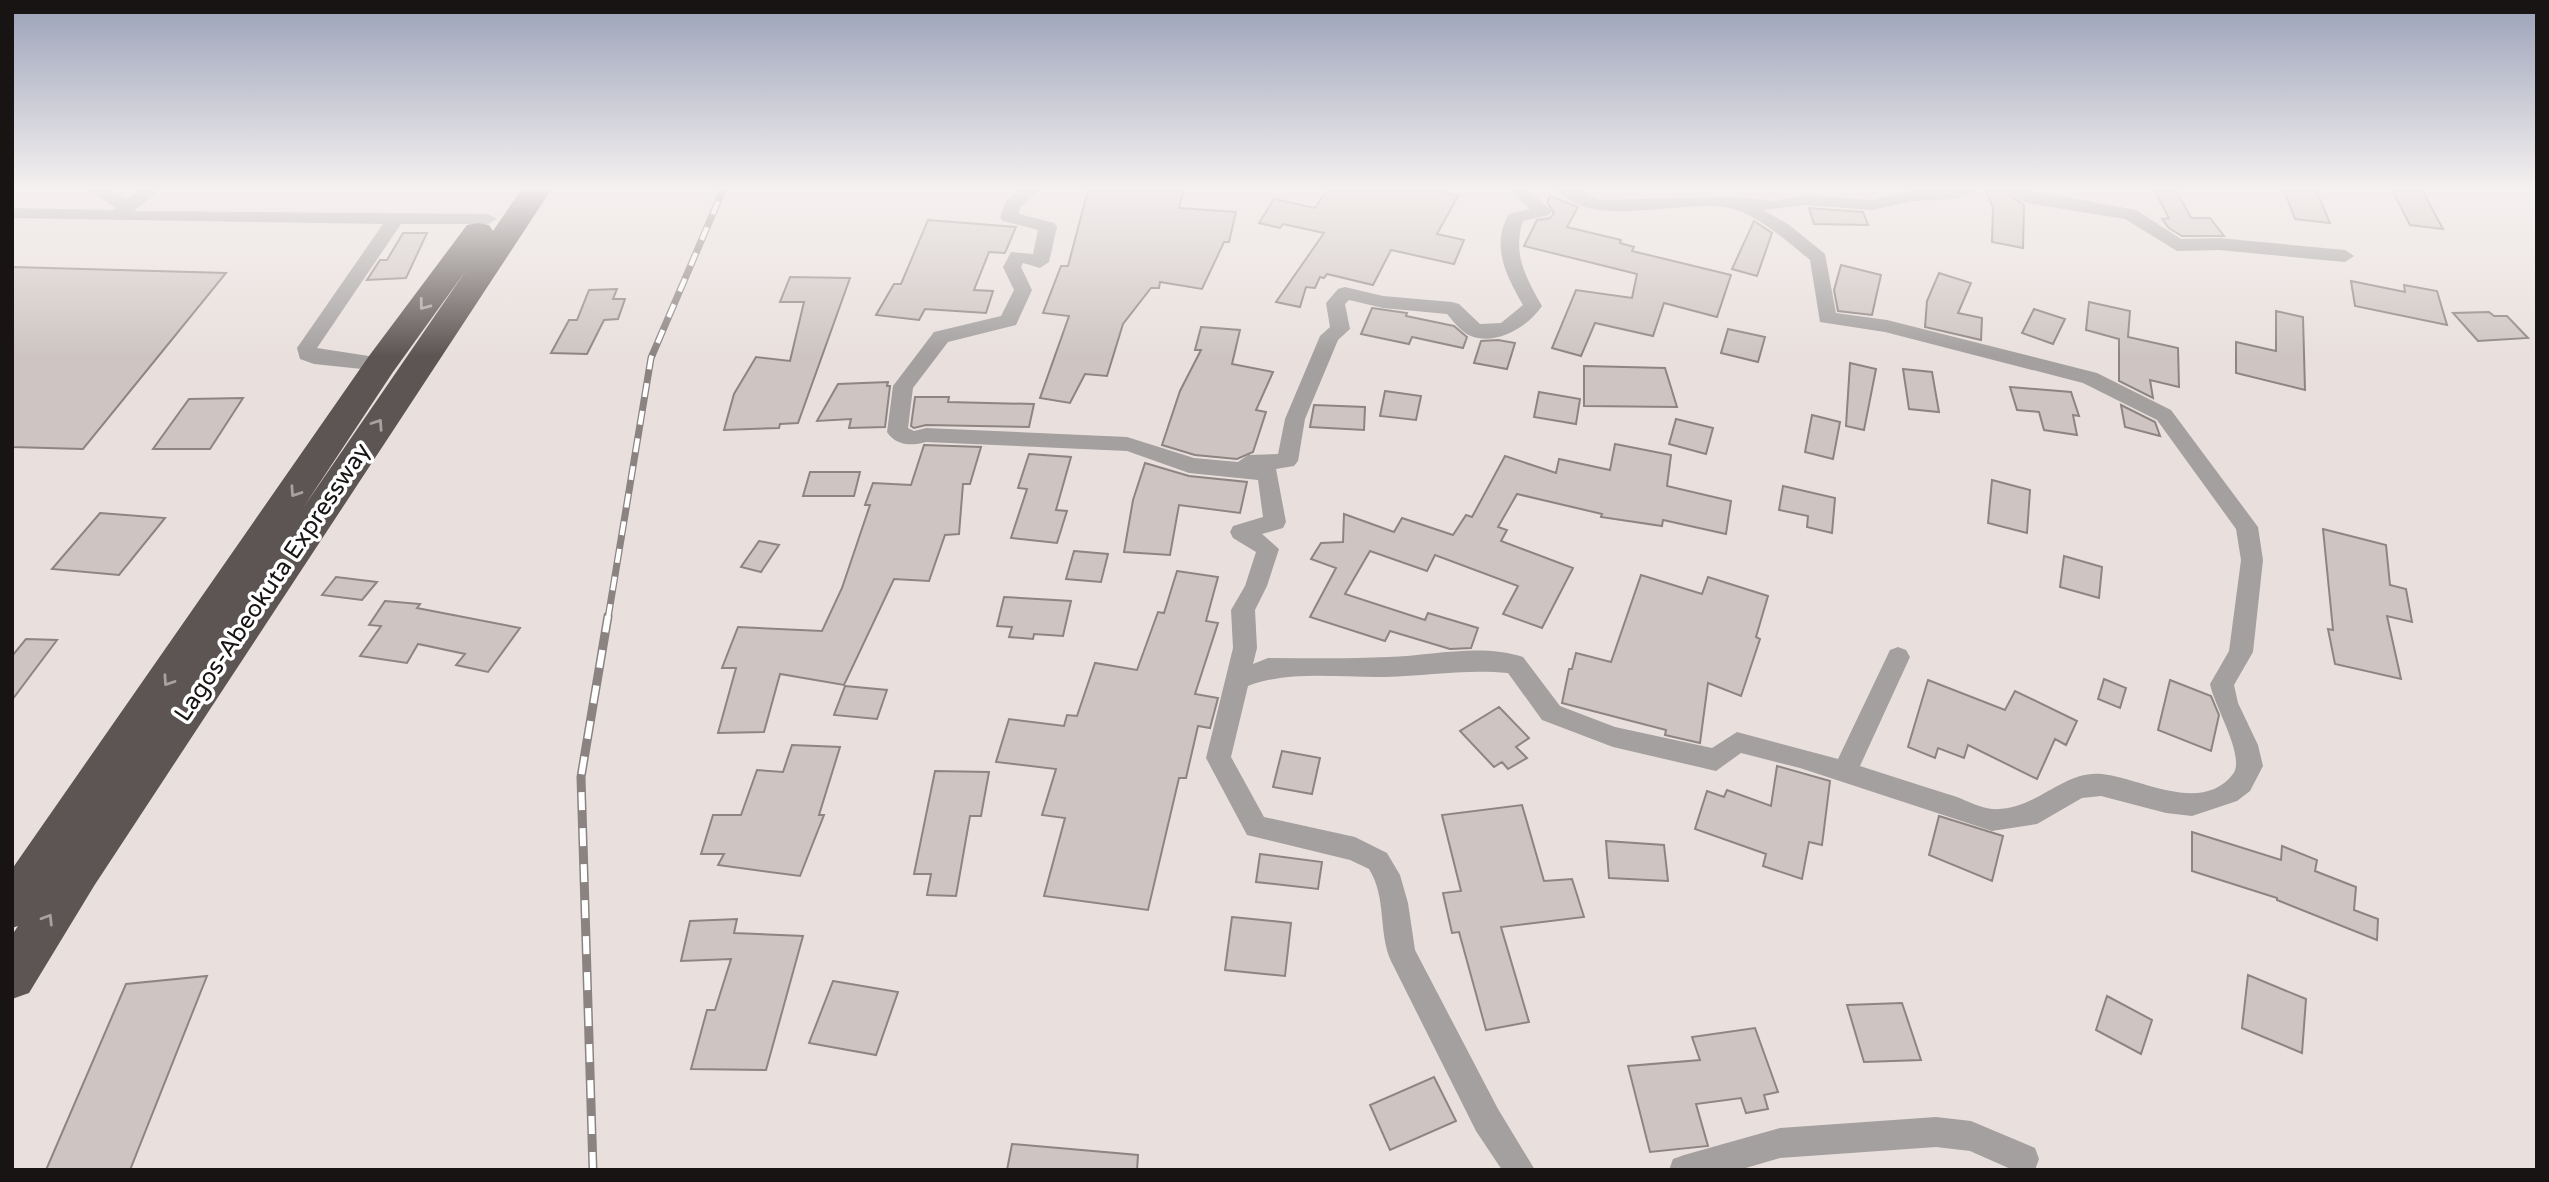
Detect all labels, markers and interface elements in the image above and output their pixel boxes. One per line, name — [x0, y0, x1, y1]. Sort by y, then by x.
one-way arrow — [420, 297, 432, 310]
one-way arrow — [370, 419, 383, 432]
street label: Lagos-Abeokuta Expressway — [168, 437, 377, 727]
one-way arrow — [290, 484, 303, 497]
one-way arrow — [164, 673, 176, 686]
one-way arrow — [40, 914, 53, 927]

